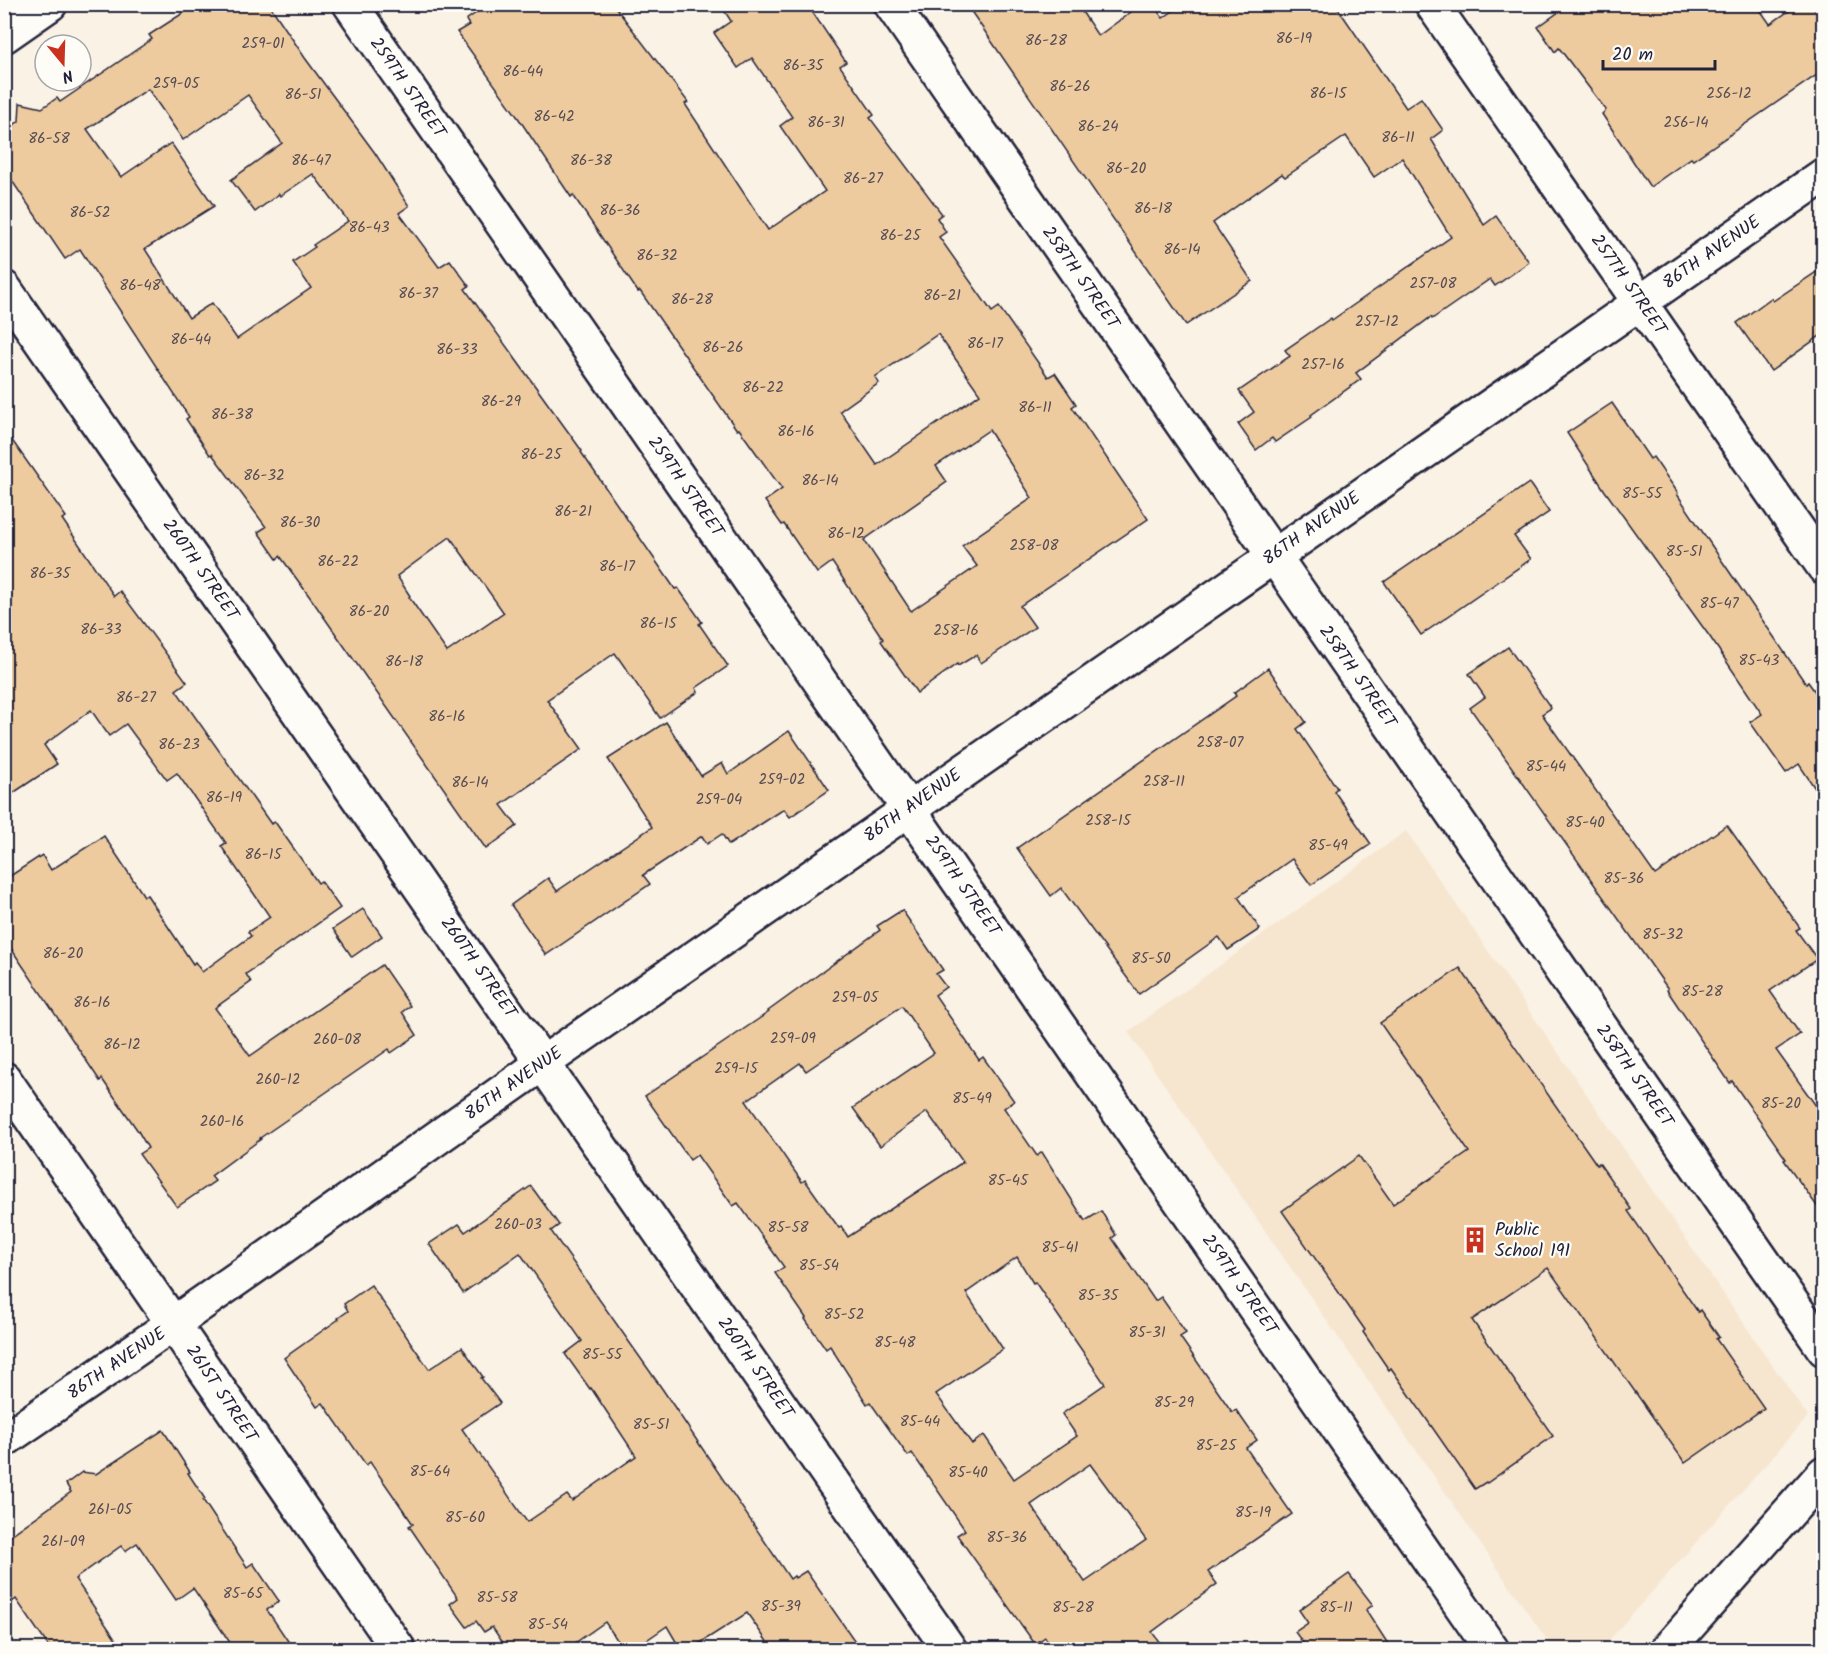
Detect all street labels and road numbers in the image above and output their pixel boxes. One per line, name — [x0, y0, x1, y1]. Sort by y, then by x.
street label: 259TH STREET — [361, 31, 454, 146]
street label: 86TH AVENUE — [1657, 208, 1768, 298]
street label: 258TH STREET — [1034, 220, 1127, 337]
street label: 257TH STREET — [1582, 228, 1674, 343]
street label: 259TH STREET — [639, 430, 732, 545]
street label: 86TH AVENUE — [1257, 484, 1368, 574]
street label: 260TH STREET — [154, 513, 247, 628]
street label: 258TH STREET — [1311, 619, 1404, 736]
street label: 86TH AVENUE — [858, 761, 969, 851]
street label: 259TH STREET — [916, 829, 1009, 944]
street label: 260TH STREET — [432, 911, 525, 1026]
street label: 258TH STREET — [1588, 1018, 1681, 1135]
street label: 86TH AVENUE — [459, 1039, 570, 1129]
street label: 259TH STREET — [1193, 1228, 1286, 1343]
street label: 260TH STREET — [709, 1311, 802, 1426]
street label: 86TH AVENUE — [62, 1320, 173, 1408]
street label: 261ST STREET — [177, 1339, 265, 1450]

